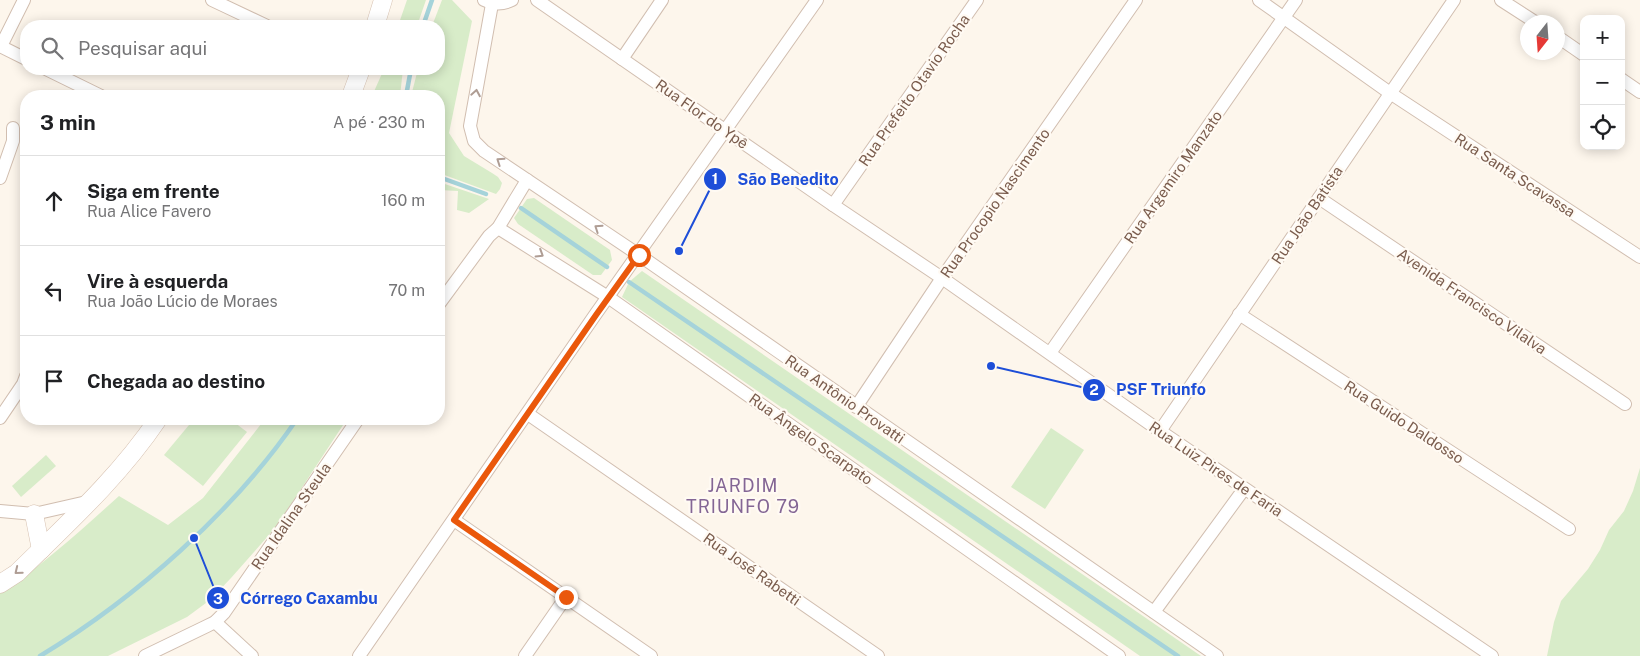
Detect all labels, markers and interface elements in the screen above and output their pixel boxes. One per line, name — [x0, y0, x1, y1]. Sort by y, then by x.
street label: Rua Prefeito Otavio Rocha — [855, 11, 973, 169]
north arrow — [1520, 15, 1565, 60]
map controls — [1580, 15, 1625, 150]
button: + — [1580, 15, 1625, 60]
search box — [20, 20, 445, 75]
icon: search — [38, 34, 66, 62]
text: Pesquisar aqui — [78, 37, 207, 59]
button: − — [1580, 60, 1625, 105]
street label: Rua Flor do Ypê — [653, 76, 751, 152]
one-way arrow — [470, 89, 481, 97]
button: locate — [1580, 105, 1625, 150]
street label: Rua Argemiro Manzato — [1121, 107, 1225, 247]
text: 3 min — [40, 110, 96, 135]
text: A pé · 230 m — [333, 113, 425, 132]
street label: Rua Procopio Nascimento — [937, 125, 1053, 281]
street label: Rua Santa Scavassa — [1452, 130, 1578, 220]
one-way arrow — [496, 158, 505, 167]
callout: São Benedito — [702, 163, 849, 194]
street label: Rua João Batista — [1268, 163, 1346, 267]
text: 1 — [712, 170, 718, 187]
text: São Benedito — [737, 170, 839, 189]
text: Siga em frente — [87, 180, 220, 202]
icon: ahead — [40, 187, 68, 215]
text: 160 m — [381, 191, 425, 210]
text: Rua Alice Favero — [87, 202, 211, 221]
one-way arrow — [595, 225, 604, 234]
route start — [628, 244, 651, 267]
street label: Avenida Francisco Vilalva — [1394, 245, 1550, 357]
one-way arrow — [534, 248, 543, 257]
text: Vire à esquerda — [87, 270, 228, 292]
icon: left — [40, 277, 68, 305]
text: 70 m — [388, 281, 425, 300]
text: Rua João Lúcio de Moraes — [87, 292, 278, 311]
street label: Rua Antônio Provatti — [782, 351, 908, 447]
icon: arrive — [40, 367, 68, 395]
text: Chegada ao destino — [87, 370, 265, 392]
callout: PSF Triunfo — [1081, 374, 1216, 405]
street label: Rua Guido Daldosso — [1341, 377, 1467, 467]
text: PSF Triunfo — [1116, 380, 1206, 399]
text: 2 — [1089, 381, 1099, 398]
street label: Rua Ângelo Scarpato — [746, 390, 876, 488]
street label: Rua Luiz Pires de Faria — [1146, 418, 1286, 520]
street label: Rua Idalina Steula — [248, 459, 334, 573]
district label: JARDIM TRIUNFO 79 — [686, 475, 800, 517]
street label: Rua José Rabetti — [700, 529, 804, 609]
one-way arrow — [15, 566, 24, 575]
callout: Córrego Caxambu — [206, 583, 388, 614]
route end — [555, 586, 578, 609]
text: Córrego Caxambu — [240, 589, 378, 608]
text: 3 — [213, 590, 223, 607]

